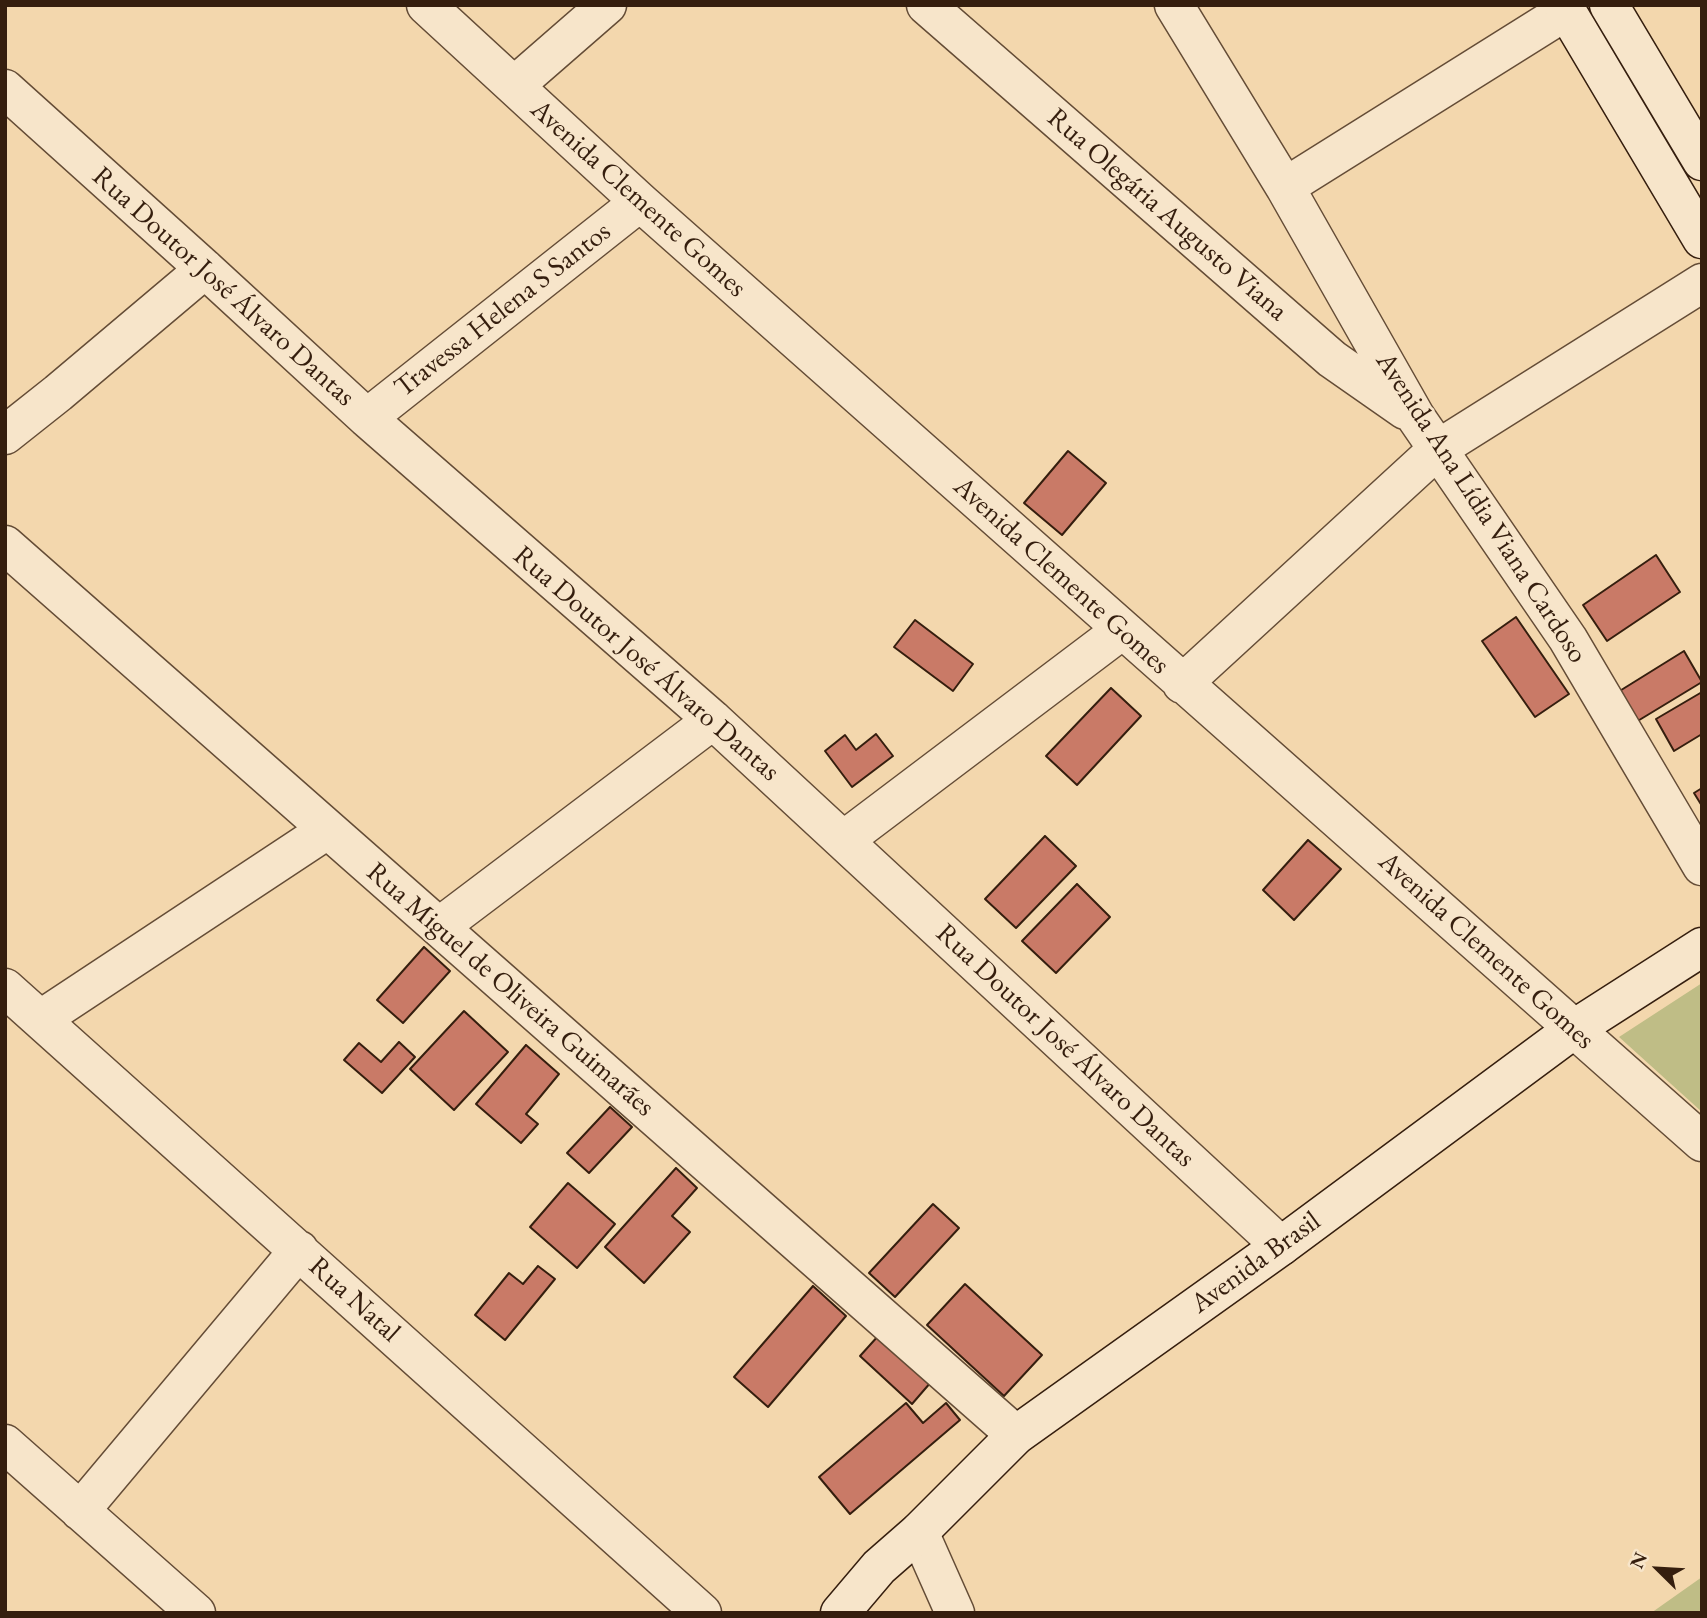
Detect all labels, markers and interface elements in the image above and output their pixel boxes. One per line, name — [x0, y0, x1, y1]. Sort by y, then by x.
street label: Avenida Clemente Gomes — [523, 93, 753, 305]
street label: Rua Olegária Augusto Viana — [1040, 101, 1294, 329]
street label: Rua Doutor José Álvaro Dantas — [85, 160, 361, 414]
street label: Travessa Helena S Santos — [388, 215, 618, 405]
street label: Avenida Ana Lídia Viana Cardoso — [1368, 346, 1594, 670]
street label: Avenida Clemente Gomes — [946, 470, 1176, 682]
street label: Rua Doutor José Álvaro Dantas — [506, 539, 786, 789]
street label: Avenida Clemente Gomes — [1371, 845, 1601, 1057]
street label: Rua Miguel de Oliveira Guimarães — [359, 856, 661, 1124]
street label: Rua Doutor José Álvaro Dantas — [929, 917, 1201, 1175]
street label: Avenida Brasil — [1185, 1205, 1327, 1321]
street label: Rua Natal — [301, 1250, 407, 1350]
north arrow — [1623, 1534, 1693, 1604]
text: N — [1624, 1548, 1653, 1572]

